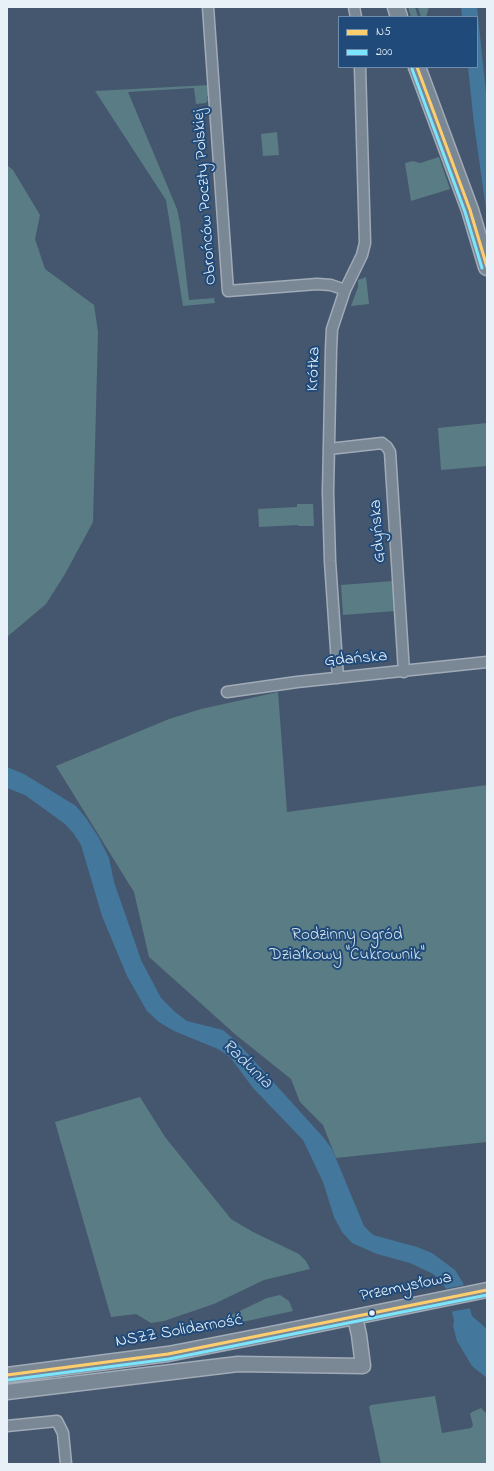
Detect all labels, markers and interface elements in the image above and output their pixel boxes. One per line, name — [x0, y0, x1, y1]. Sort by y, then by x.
legend — [338, 16, 478, 68]
text: N5 — [376, 23, 391, 41]
text: 200 — [376, 43, 392, 61]
street label: Obrońców Poczty Polskiej — [190, 108, 222, 286]
street label: Krótka — [304, 346, 326, 392]
street label: Gdyńska — [367, 499, 391, 563]
street label: Gdańska — [324, 647, 388, 673]
park label: Rodzinny Ogród Działkowy "Cukrownik" — [269, 926, 425, 966]
water label: Radunia — [216, 1036, 276, 1094]
street label: Przemysłowa — [358, 1268, 454, 1308]
unlabelled marker — [367, 1308, 377, 1318]
street label: NSZZ Solidarność — [114, 1311, 244, 1353]

